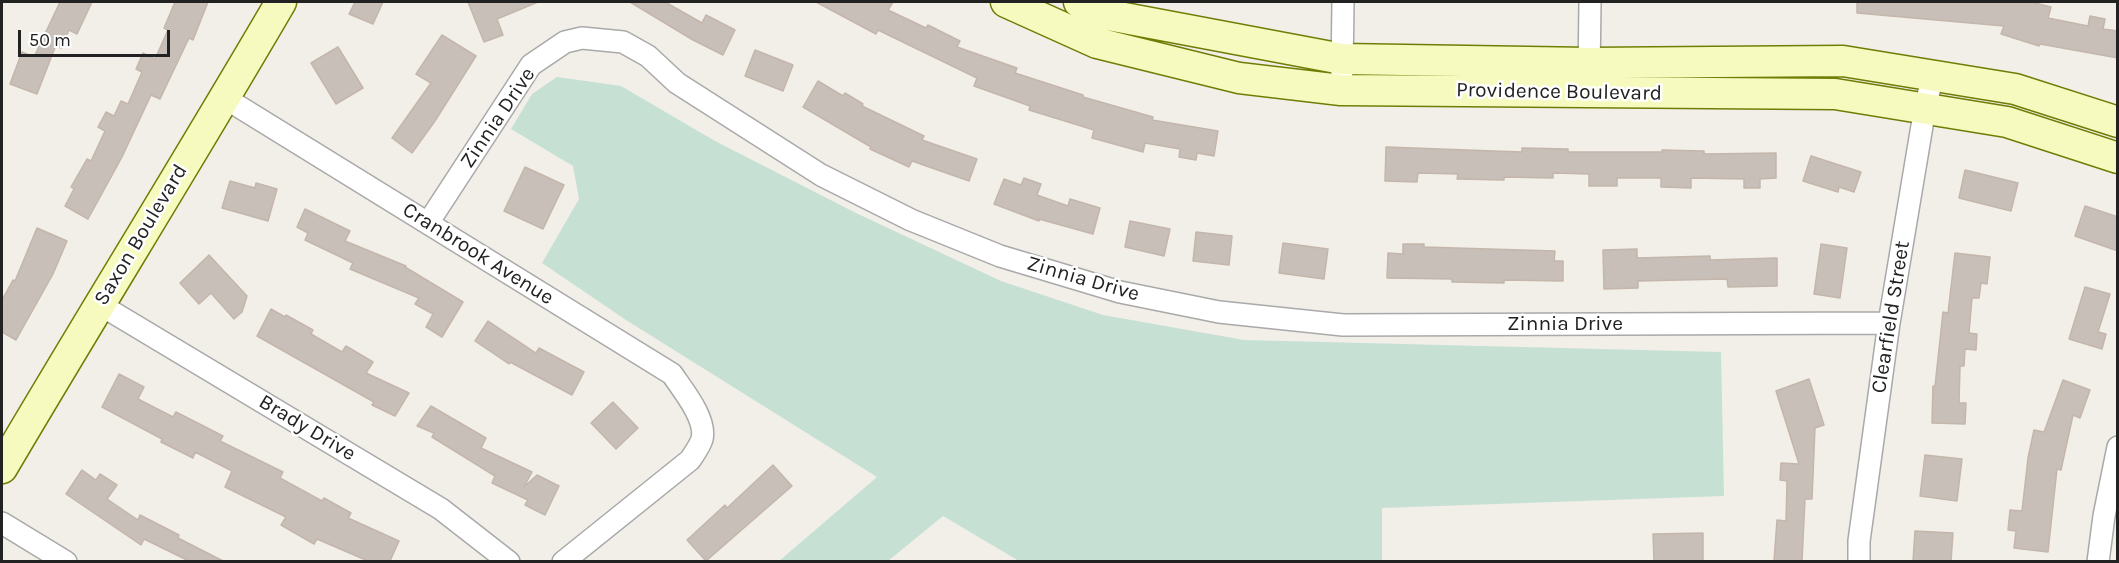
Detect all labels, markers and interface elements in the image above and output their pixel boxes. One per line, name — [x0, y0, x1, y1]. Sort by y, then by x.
scale bar — [21, 18, 172, 56]
text: 50 m — [29, 29, 71, 51]
street label: Zinnia Drive — [455, 63, 541, 173]
street label: Providence Boulevard — [1456, 78, 1662, 106]
street label: Saxon Boulevard — [89, 160, 193, 310]
street label: Cranbrook Avenue — [398, 197, 558, 311]
street label: Clearfield Street — [1867, 239, 1915, 395]
street label: Zinnia Drive — [1024, 251, 1142, 307]
street label: Zinnia Drive — [1507, 311, 1623, 337]
street label: Brady Drive — [254, 389, 360, 467]

